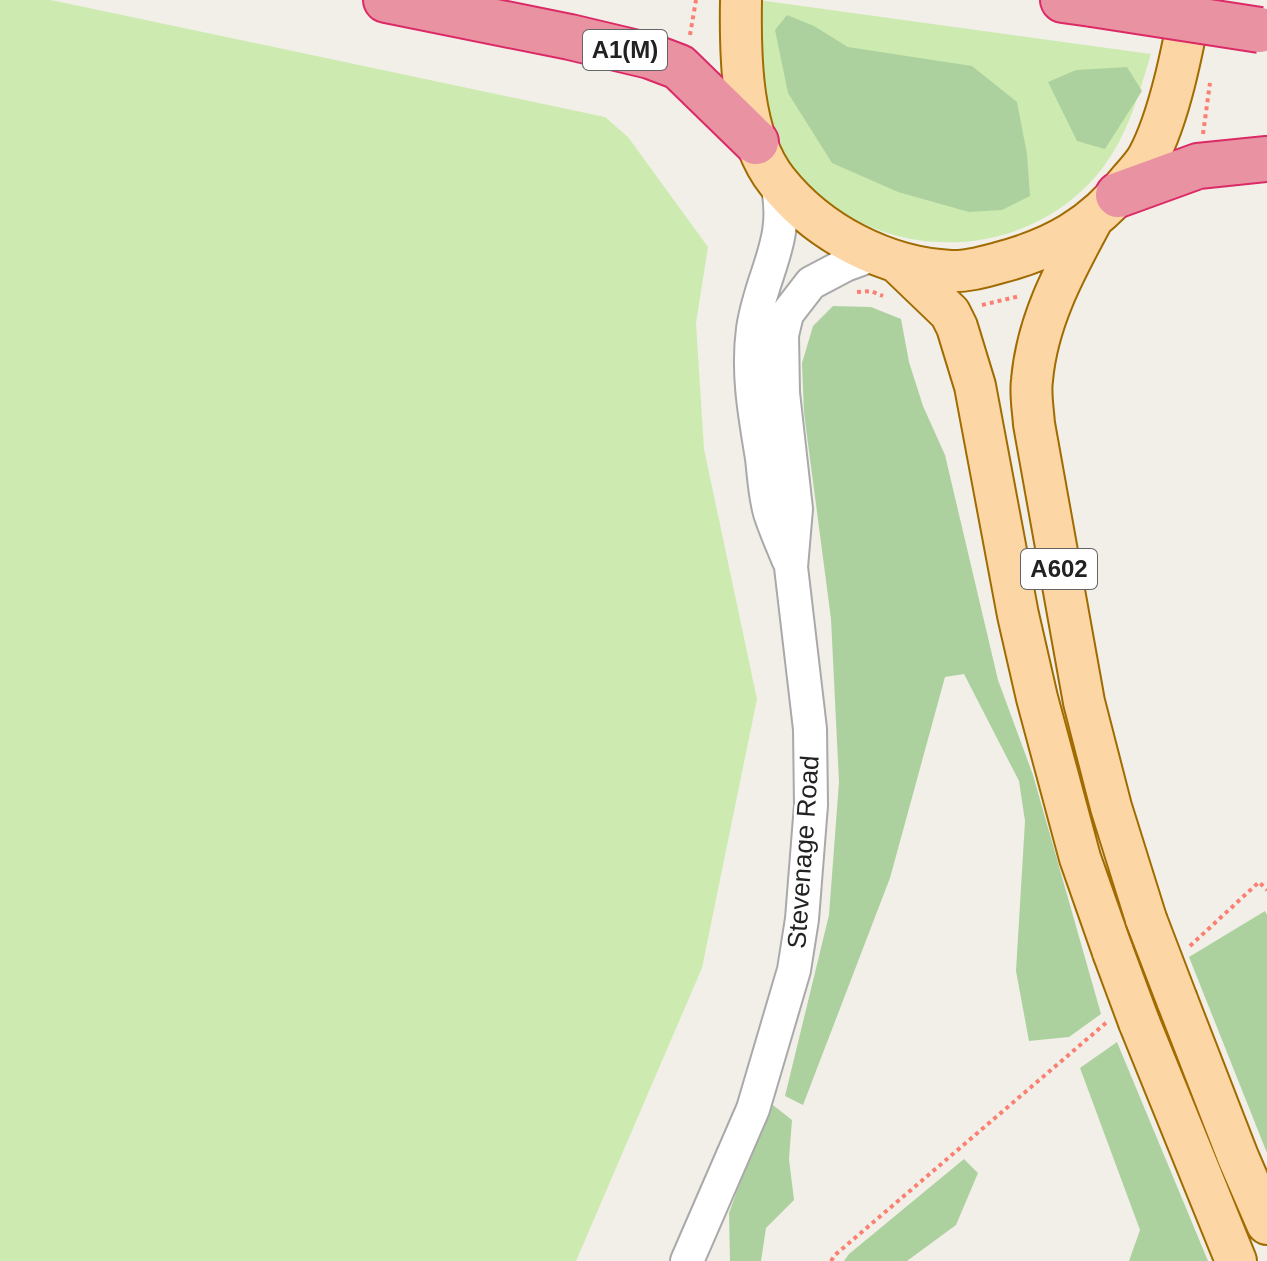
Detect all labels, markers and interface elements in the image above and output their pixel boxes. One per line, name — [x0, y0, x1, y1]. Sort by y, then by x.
road number: A1(M) — [583, 30, 667, 70]
road number: A602 — [1021, 549, 1097, 589]
street label: Stevenage Road — [781, 754, 825, 950]

